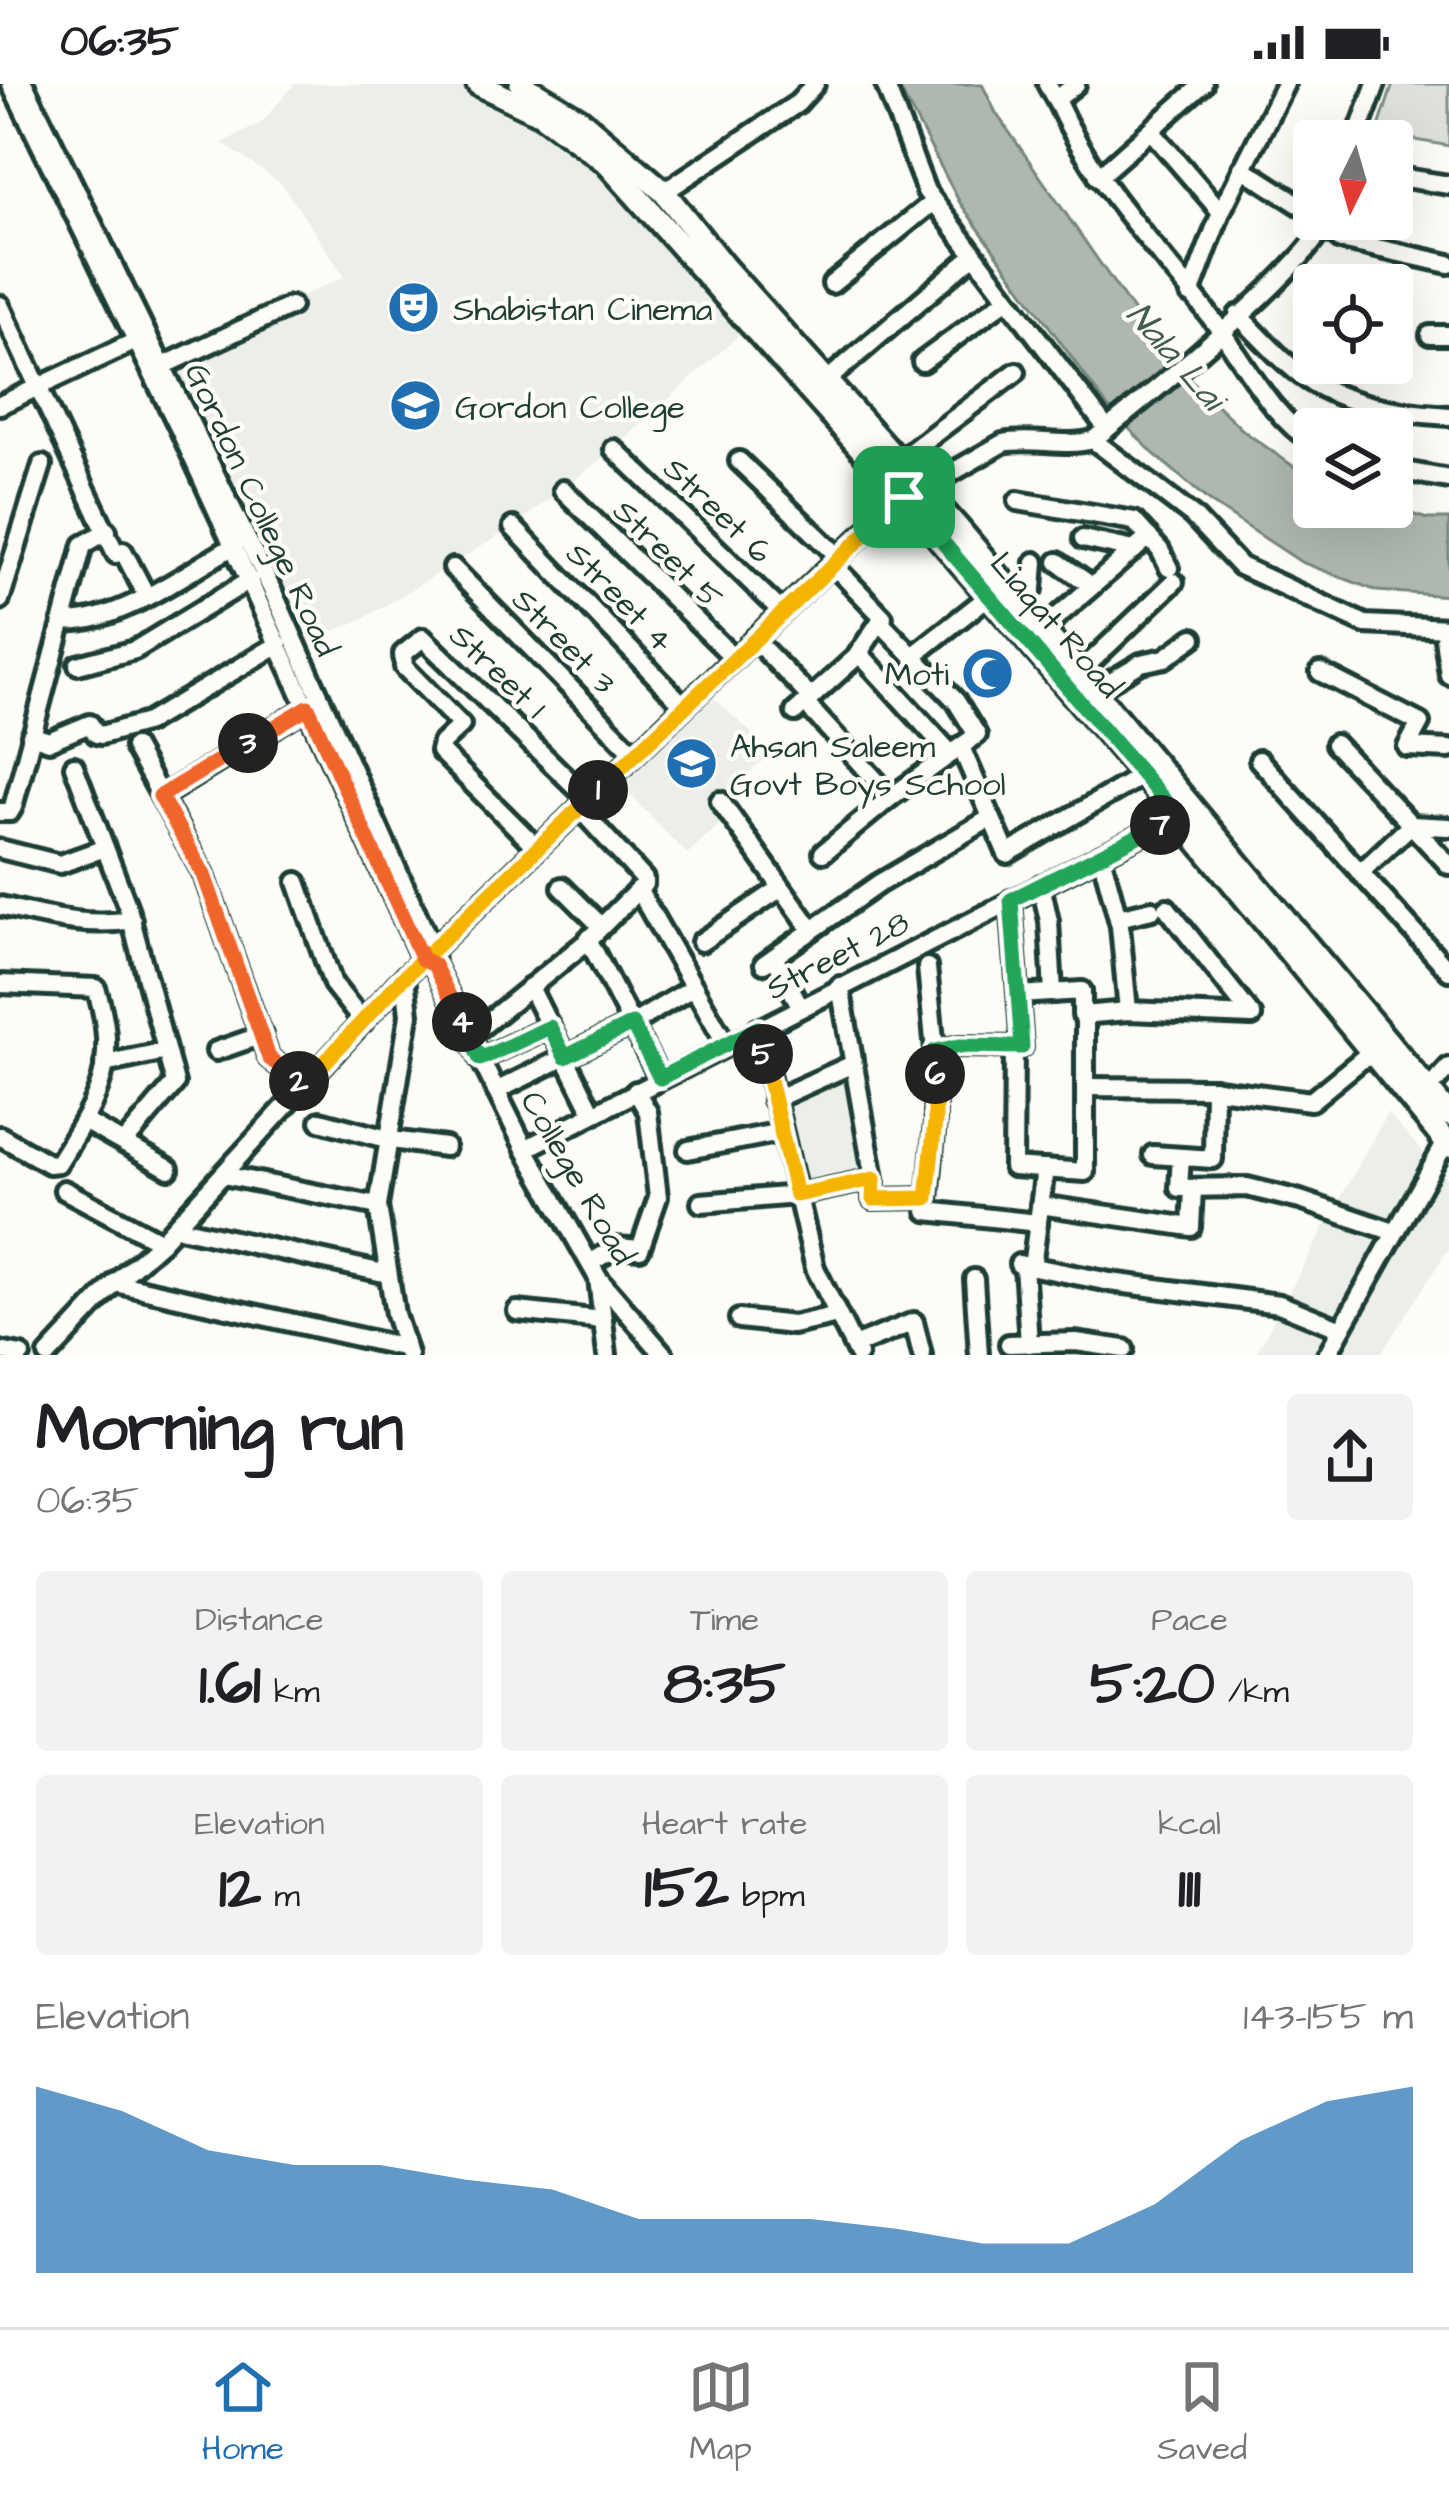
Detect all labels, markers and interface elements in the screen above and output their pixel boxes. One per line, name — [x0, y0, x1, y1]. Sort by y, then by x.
text: 06:35 — [60, 11, 179, 73]
north arrow — [1293, 120, 1413, 240]
map controls — [1293, 120, 1413, 528]
button: locate — [1293, 264, 1413, 384]
theatre icon: Shabistan Cinema — [386, 280, 442, 336]
place label: Shabistan Cinema — [453, 287, 713, 333]
water label: Nala Lai — [1114, 292, 1239, 425]
street label: Gordon College Road — [171, 356, 349, 665]
school or university icon: Gordon College — [388, 378, 444, 434]
place label: Gordon College — [455, 385, 685, 433]
button: layers — [1293, 408, 1413, 528]
pin — [853, 446, 955, 548]
street label: Street 6 — [653, 447, 782, 574]
icon: arrive — [871, 464, 937, 530]
street label: Street 5 — [602, 489, 733, 620]
street label: Street 4 — [555, 532, 684, 663]
street label: Liaqat Road — [979, 542, 1132, 709]
street label: Street 3 — [501, 578, 626, 705]
street label: Street 1 — [439, 613, 556, 729]
mosque icon: Moti — [960, 645, 1016, 701]
place label: Moti — [885, 652, 949, 698]
pin: 3 — [218, 713, 278, 773]
text: 3 — [240, 720, 256, 766]
place label: Ahsan Saleem Govt Boys School — [730, 724, 1006, 809]
school or university icon: Ahsan Saleem Govt Boys School — [663, 736, 719, 792]
pin: 1 — [568, 760, 628, 820]
text: 1 — [596, 767, 600, 813]
pin: 7 — [1130, 795, 1190, 855]
text: 7 — [1150, 802, 1170, 848]
street label: Street 28 — [758, 900, 918, 1012]
pin: 4 — [432, 992, 492, 1052]
text: 4 — [451, 999, 473, 1045]
pin: 5 — [733, 1024, 793, 1084]
text: 5 — [751, 1031, 775, 1077]
pin: 6 — [905, 1044, 965, 1104]
pin: 2 — [269, 1051, 329, 1111]
text: 6 — [925, 1051, 945, 1097]
text: 2 — [290, 1058, 308, 1104]
street label: College Road — [507, 1082, 646, 1275]
text: Morning run — [36, 1384, 404, 1476]
button: share — [1287, 1394, 1413, 1520]
text: 06:35 — [36, 1475, 139, 1529]
text: Distance — [195, 1597, 324, 1643]
text: Time — [690, 1597, 759, 1643]
text: Pace — [1151, 1597, 1228, 1643]
text: 1.61 — [199, 1643, 261, 1726]
text: 8:35 — [664, 1643, 785, 1726]
text: 5:20 — [1090, 1643, 1215, 1726]
text: km — [261, 1669, 320, 1715]
text: /km — [1215, 1669, 1289, 1715]
text: Elevation — [195, 1801, 324, 1847]
text: Heart rate — [642, 1801, 807, 1847]
text: kcal — [1158, 1801, 1221, 1847]
text: 12 — [219, 1847, 261, 1930]
text: 152 — [644, 1847, 729, 1930]
text: 111 — [1178, 1847, 1201, 1930]
text: m — [261, 1873, 300, 1919]
text: bpm — [729, 1873, 805, 1919]
text: Elevation — [36, 1991, 190, 2045]
text: 143–155 m — [1243, 1991, 1413, 2045]
tab: Home — [202, 2354, 284, 2472]
tab: Map — [688, 2354, 754, 2472]
tab: Saved — [1157, 2354, 1247, 2472]

